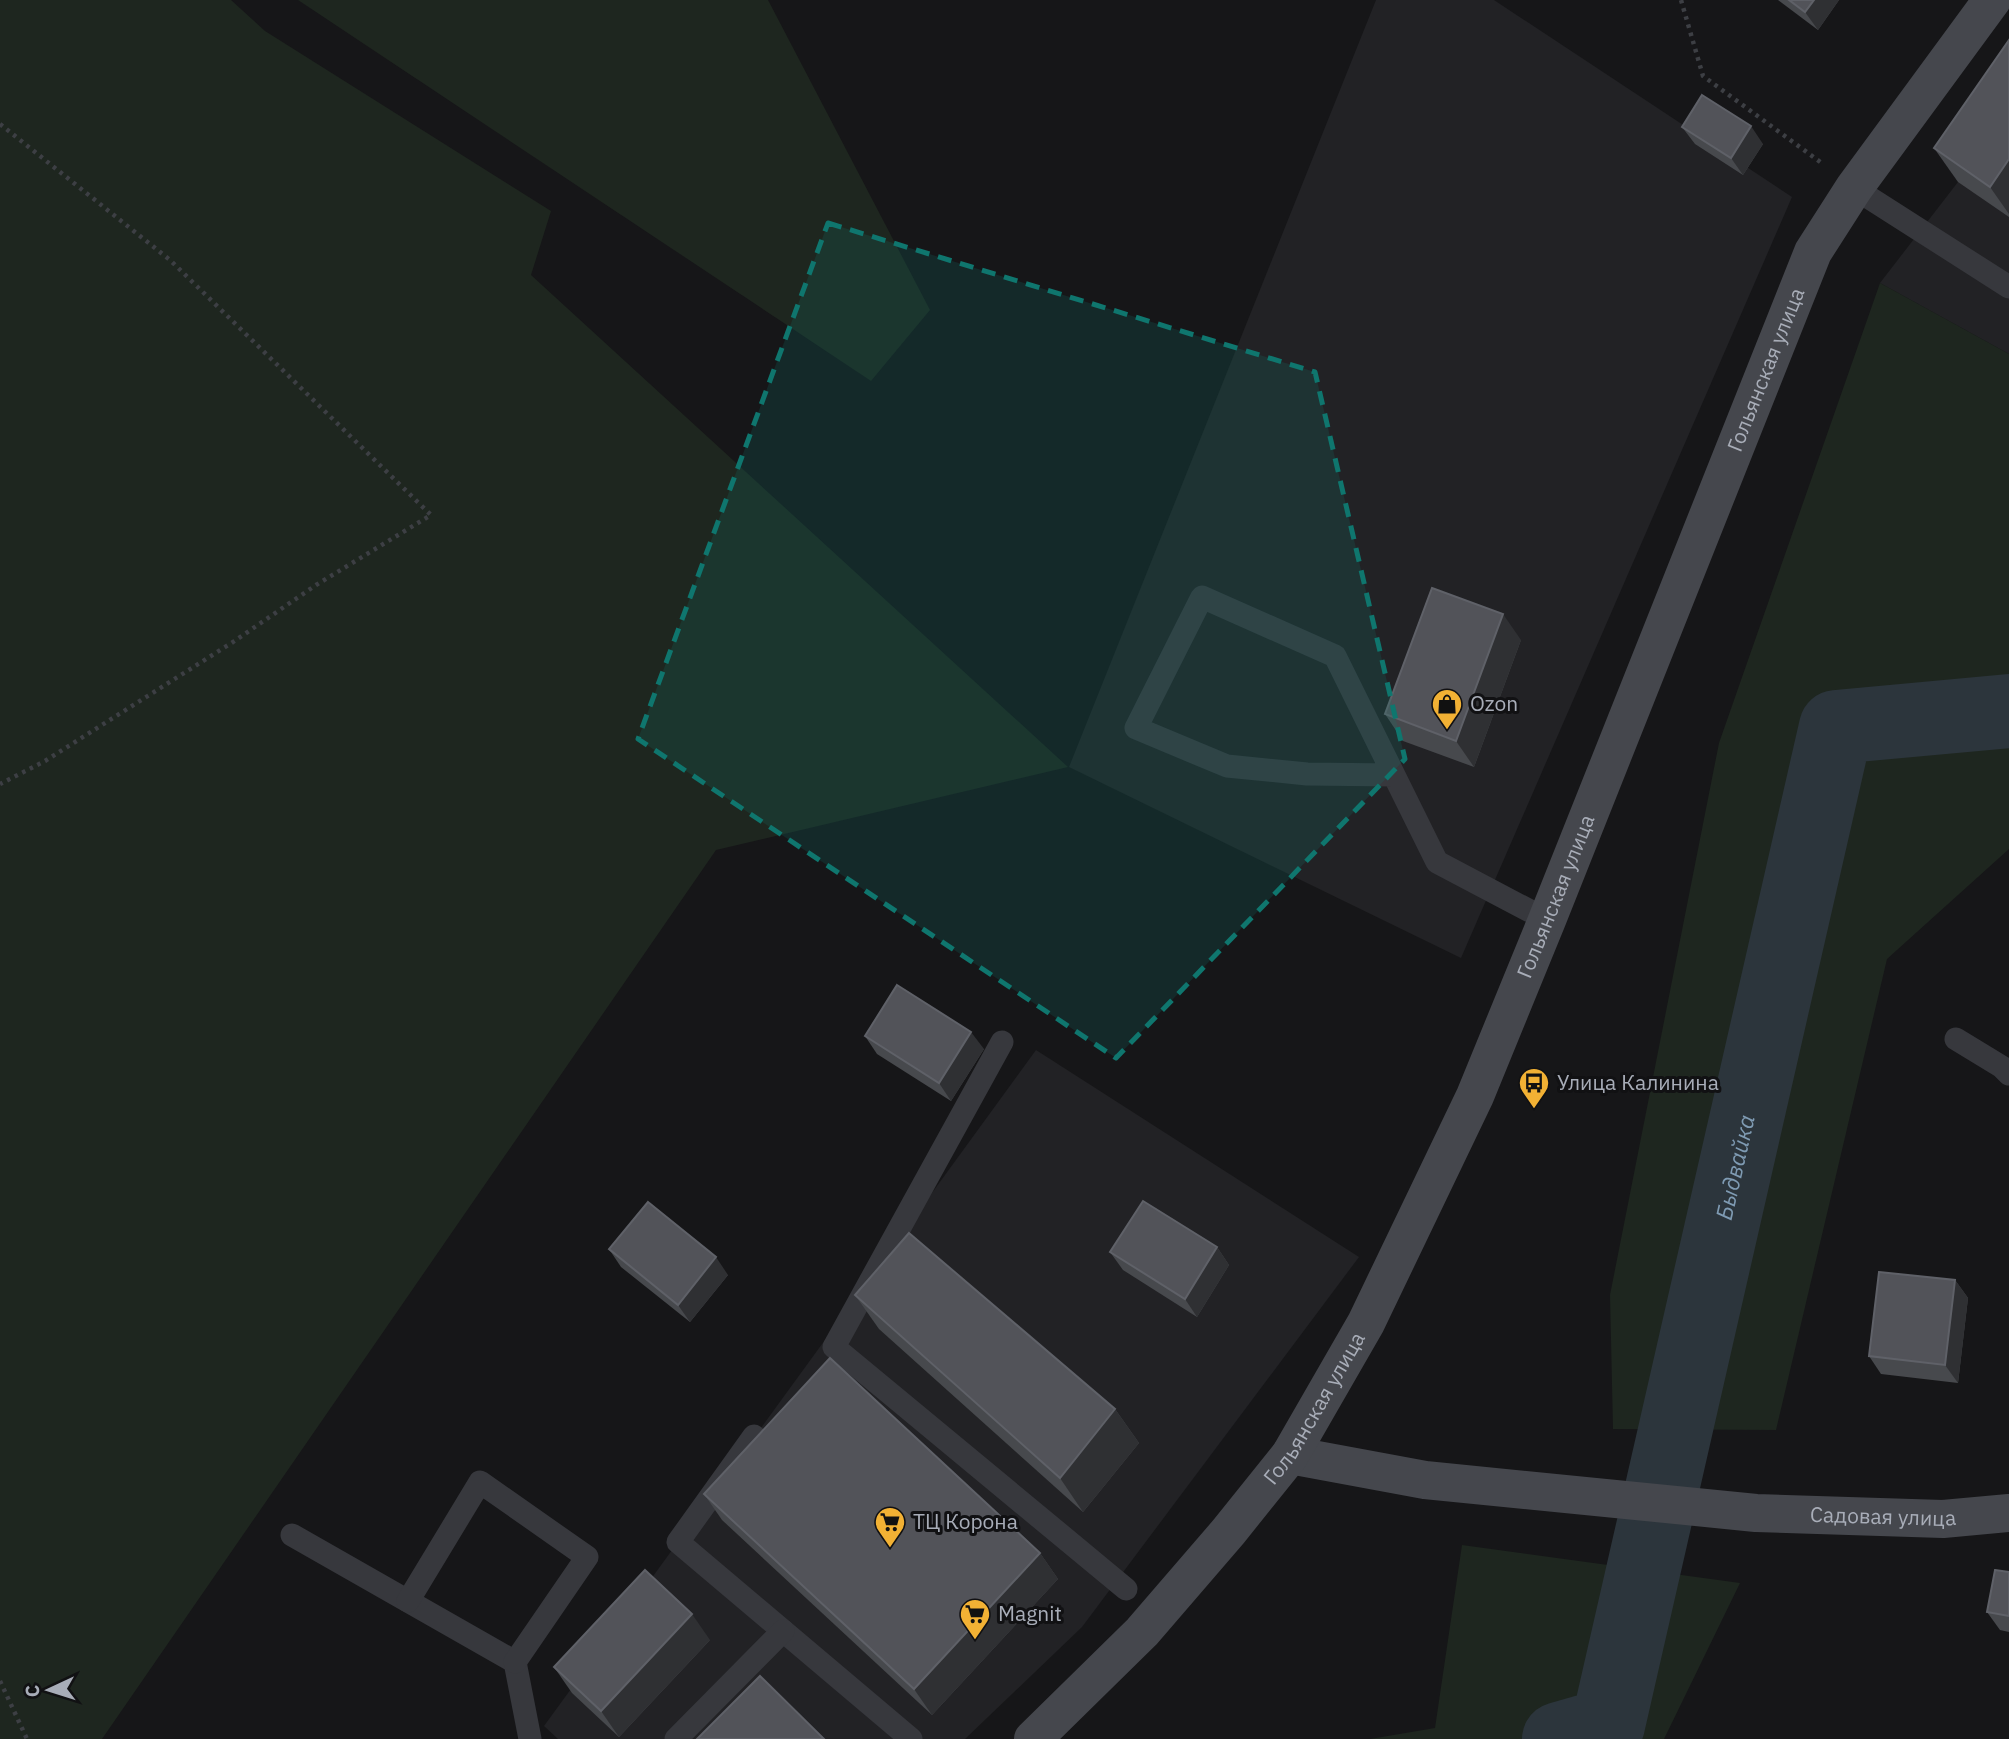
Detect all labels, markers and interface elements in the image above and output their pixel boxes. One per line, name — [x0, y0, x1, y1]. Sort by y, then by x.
street label: Гольянская улица — [1720, 283, 1810, 455]
shop icon: Ozon — [1430, 687, 1464, 731]
place label: Ozon — [1470, 689, 1518, 717]
street label: Гольянская улица — [1510, 810, 1601, 982]
bus stop icon: Улица Калинина — [1517, 1066, 1551, 1110]
place label: Улица Калинина — [1557, 1068, 1719, 1096]
water label: Быдвайка — [1708, 1112, 1761, 1223]
street label: Гольянская улица — [1257, 1327, 1371, 1490]
street label: Садовая улица — [1809, 1500, 1957, 1532]
supermarket icon: ТЦ Корона — [873, 1505, 907, 1549]
place label: ТЦ Корона — [913, 1507, 1018, 1535]
supermarket icon: Magnit — [958, 1597, 992, 1641]
place label: Magnit — [998, 1599, 1062, 1627]
north arrow — [14, 1655, 84, 1725]
text: С — [20, 1684, 44, 1698]

